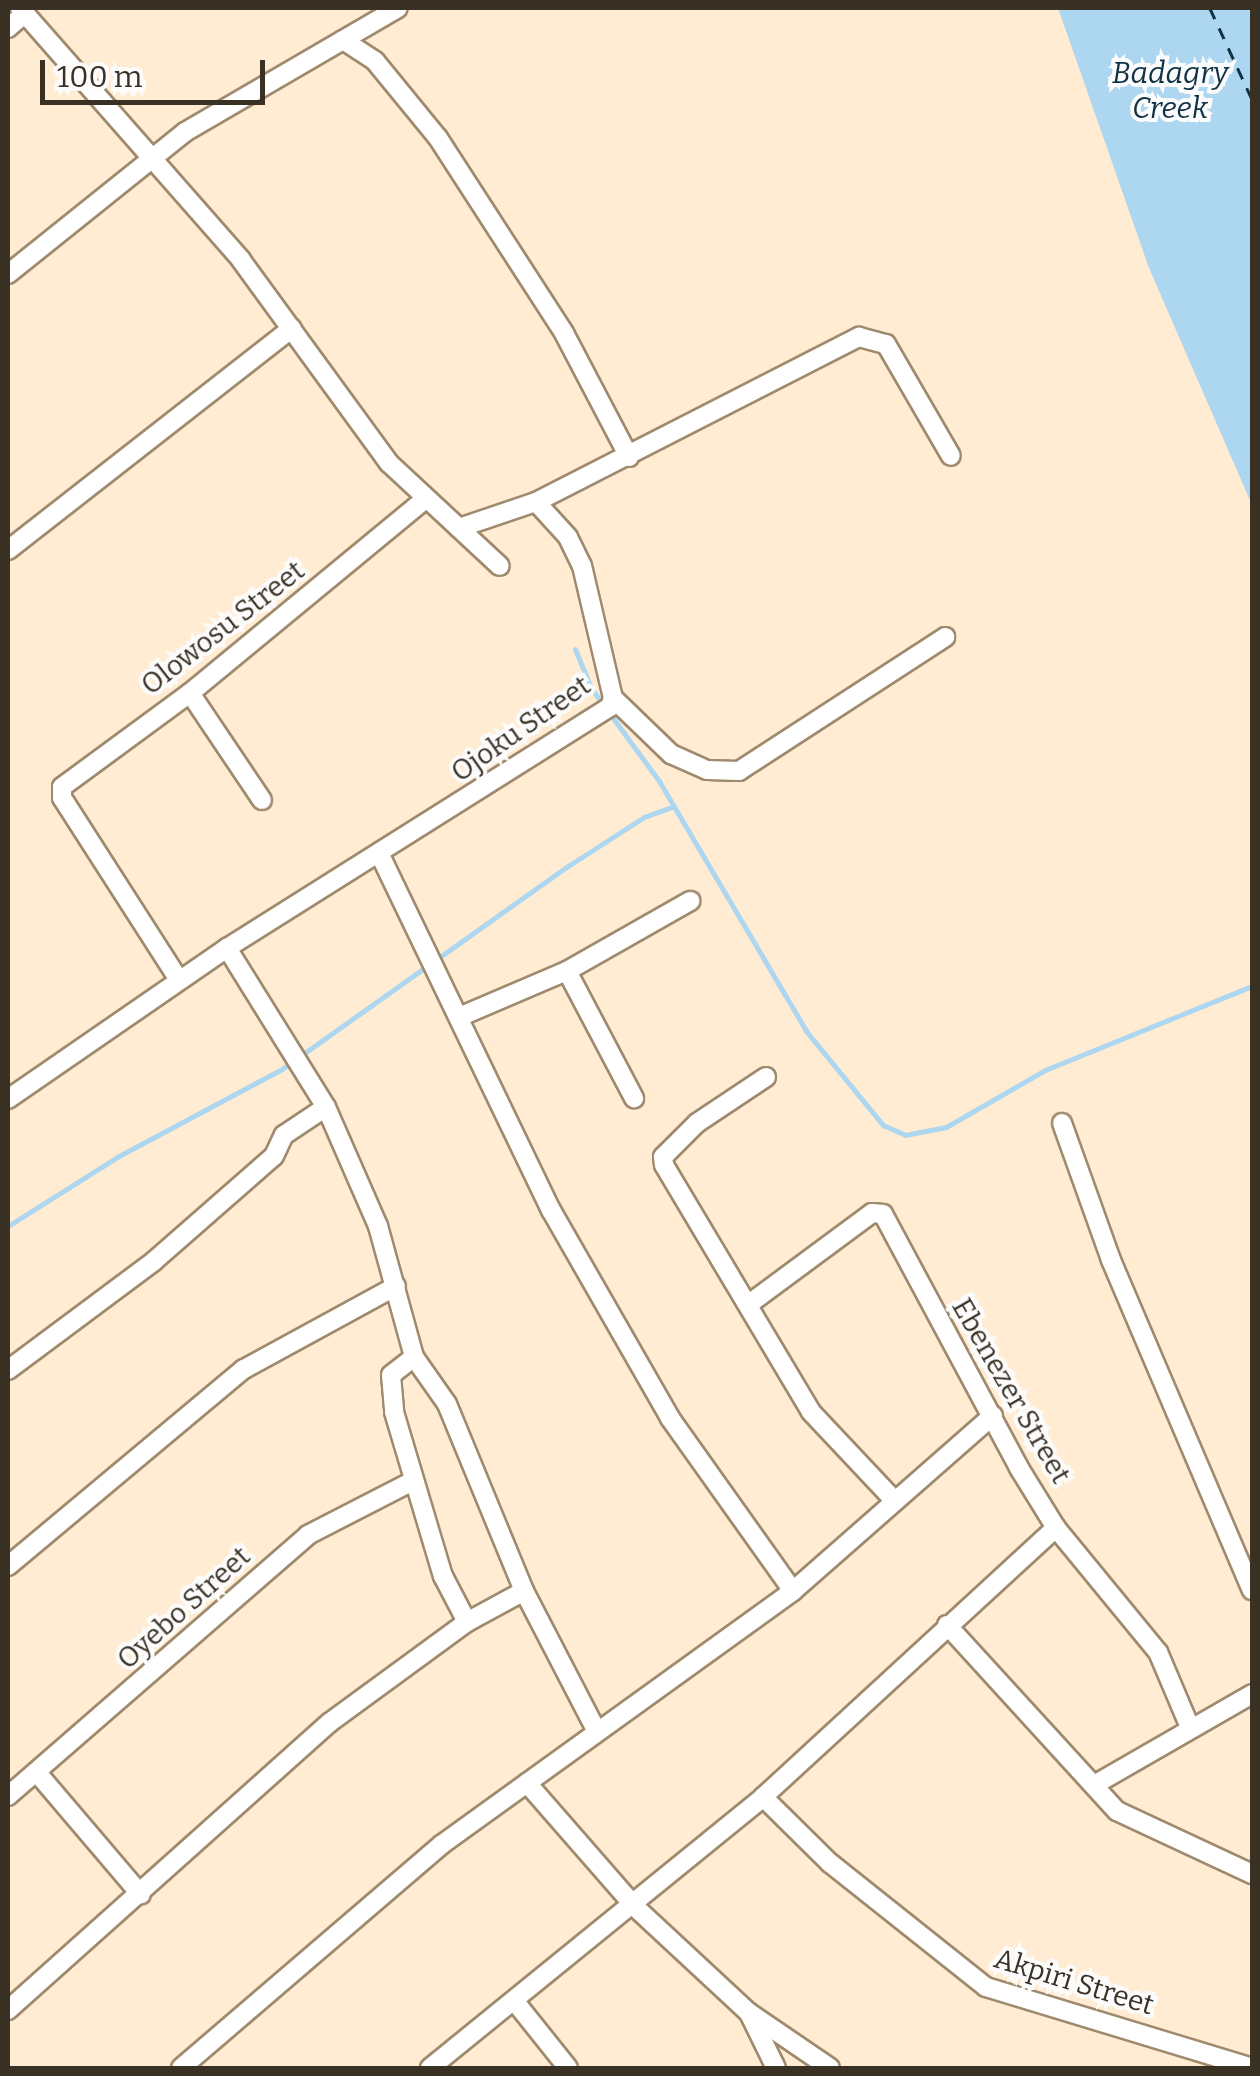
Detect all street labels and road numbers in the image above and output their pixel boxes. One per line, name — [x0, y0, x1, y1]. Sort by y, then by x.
street label: Olowosu Street — [135, 554, 311, 702]
street label: Ojoku Street — [445, 669, 597, 789]
street label: Ebenezer Street — [945, 1293, 1077, 1489]
street label: Oyebo Street — [111, 1540, 257, 1676]
street label: Akpiri Street — [990, 1942, 1158, 2022]

